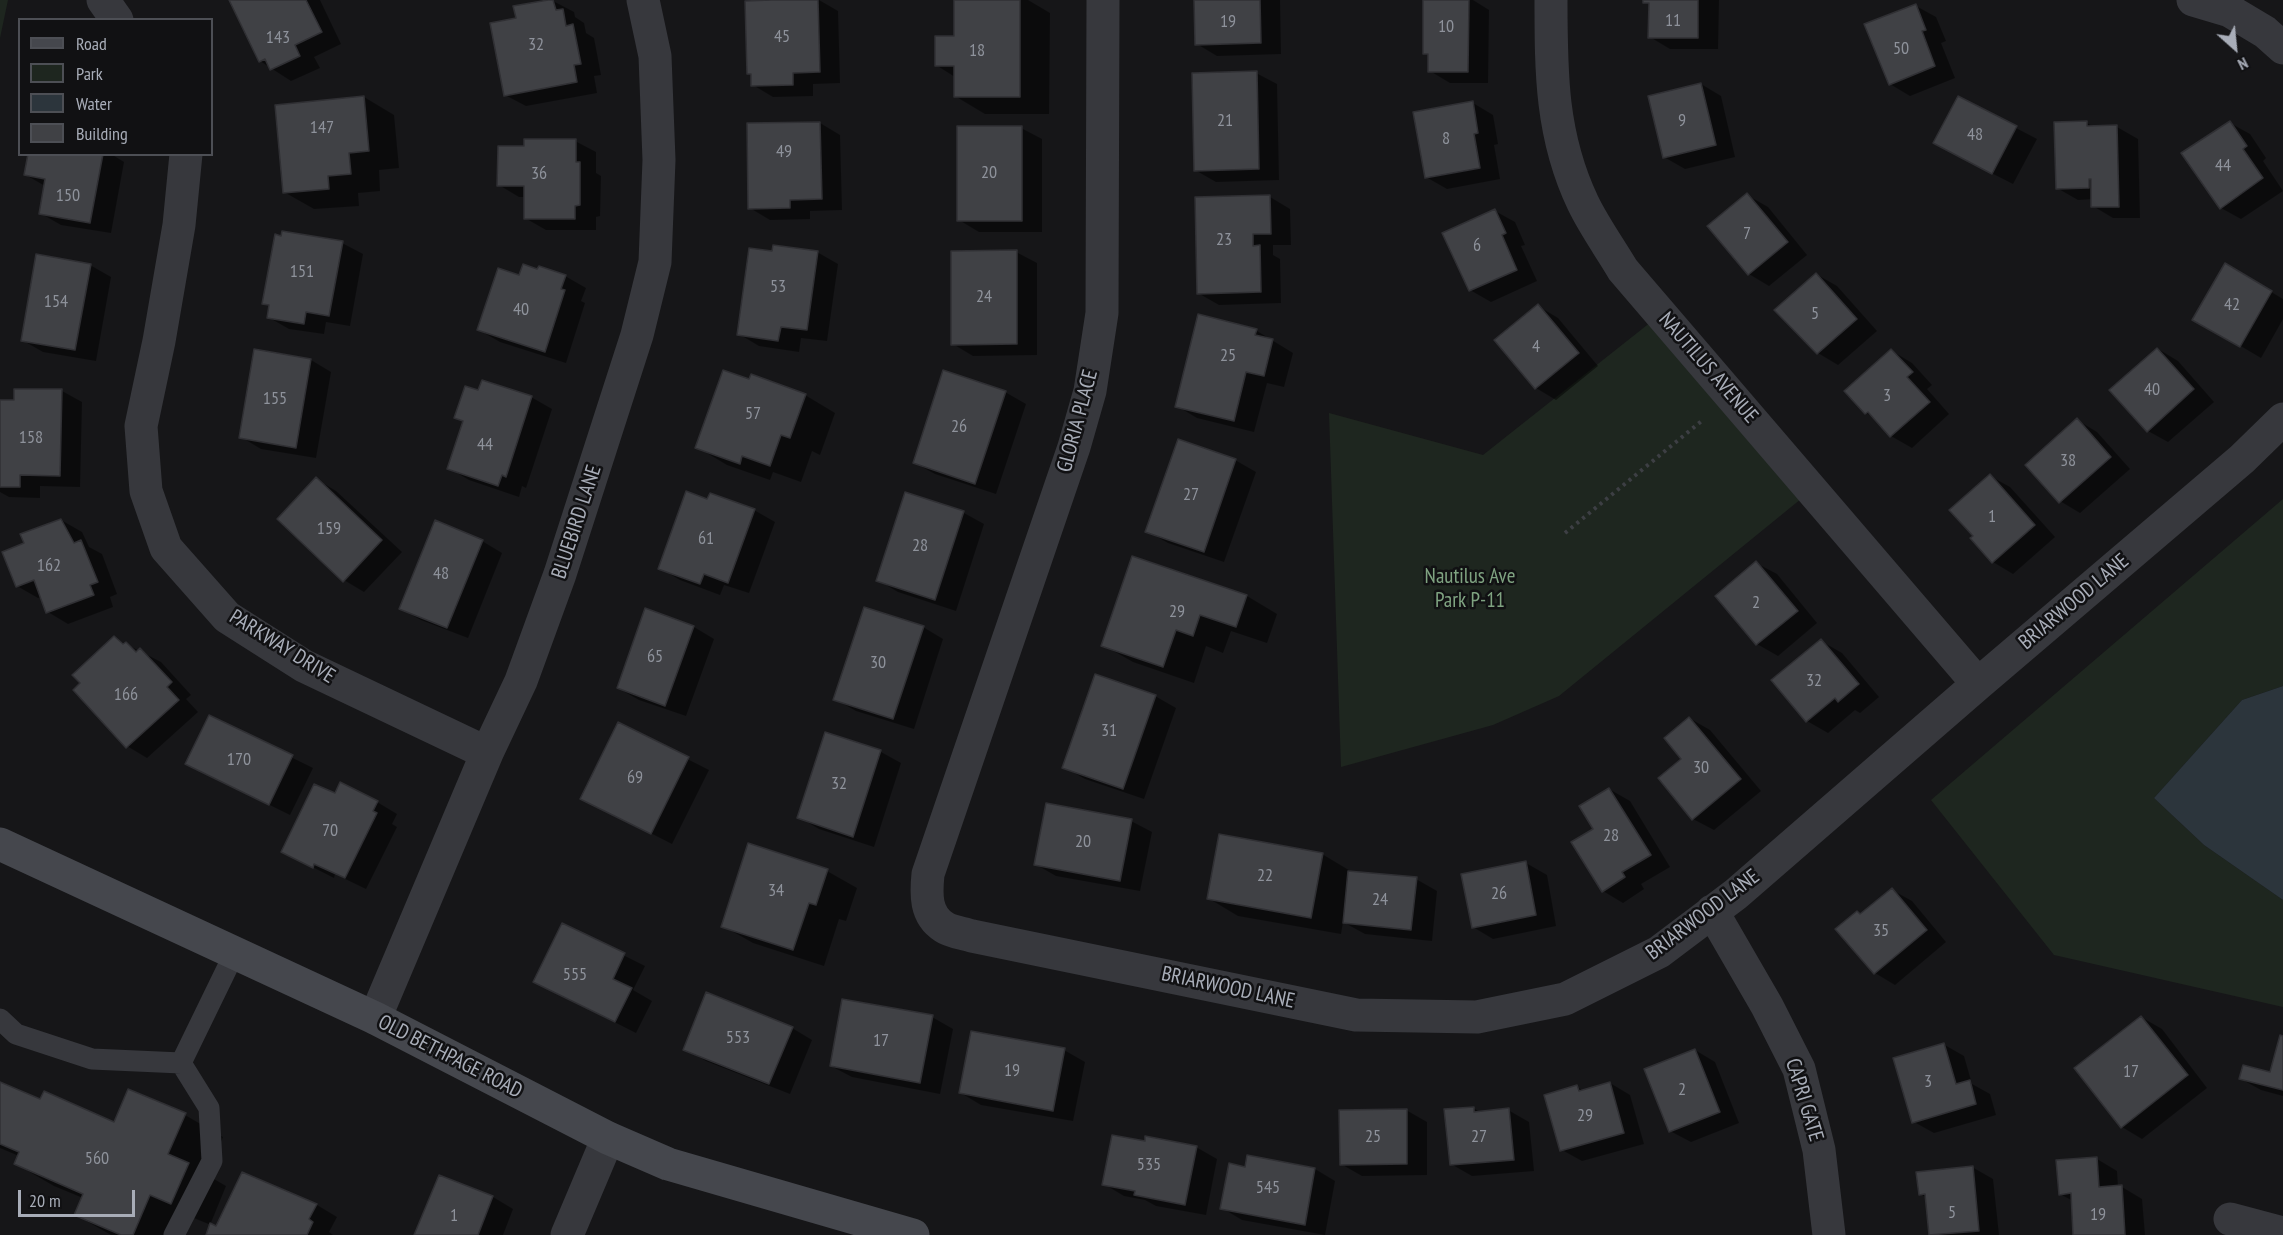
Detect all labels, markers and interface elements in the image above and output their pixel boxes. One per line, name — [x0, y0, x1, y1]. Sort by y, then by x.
house number: 11 — [1665, 10, 1681, 32]
house number: 19 — [1220, 11, 1236, 33]
house number: 10 — [1438, 16, 1454, 38]
legend — [18, 18, 213, 156]
north arrow — [2205, 18, 2265, 78]
house number: 45 — [774, 26, 790, 48]
house number: 143 — [266, 27, 290, 49]
text: Road — [76, 32, 107, 55]
house number: 32 — [528, 34, 544, 56]
house number: 50 — [1893, 38, 1909, 60]
house number: 18 — [969, 40, 985, 62]
text: N — [2235, 53, 2252, 75]
text: Park — [76, 62, 103, 85]
text: Water — [76, 92, 112, 115]
house number: 21 — [1217, 110, 1233, 132]
house number: 9 — [1678, 110, 1686, 132]
house number: 147 — [310, 117, 334, 139]
text: Building — [76, 122, 128, 145]
house number: 48 — [1967, 124, 1983, 146]
house number: 8 — [1442, 128, 1450, 150]
house number: 49 — [776, 141, 792, 163]
house number: 44 — [2215, 155, 2231, 177]
house number: 20 — [981, 162, 997, 184]
house number: 36 — [531, 163, 547, 185]
house number: 150 — [56, 185, 80, 207]
house number: 7 — [1743, 223, 1751, 245]
house number: 23 — [1216, 229, 1232, 251]
house number: 6 — [1473, 235, 1481, 257]
house number: 151 — [290, 261, 314, 283]
house number: 53 — [770, 276, 786, 298]
house number: 24 — [976, 286, 992, 308]
house number: 154 — [44, 291, 68, 313]
house number: 42 — [2224, 294, 2240, 316]
house number: 40 — [513, 299, 529, 321]
house number: 5 — [1811, 303, 1819, 325]
street label: NAUTILUS AVENUE — [1653, 307, 1763, 429]
house number: 4 — [1532, 336, 1540, 358]
house number: 25 — [1220, 345, 1236, 367]
street label: GLORIA PLACE — [1052, 367, 1104, 475]
house number: 40 — [2144, 379, 2160, 401]
house number: 3 — [1883, 385, 1891, 407]
house number: 155 — [263, 388, 287, 410]
house number: 57 — [745, 403, 761, 425]
house number: 26 — [951, 416, 967, 438]
house number: 158 — [19, 427, 43, 449]
house number: 44 — [477, 434, 493, 456]
house number: 38 — [2060, 450, 2076, 472]
street label: BLUEBIRD LANE — [547, 462, 607, 582]
house number: 27 — [1183, 484, 1199, 506]
house number: 1 — [1988, 506, 1996, 528]
house number: 159 — [317, 518, 341, 540]
house number: 61 — [698, 528, 714, 550]
house number: 28 — [912, 535, 928, 557]
street label: BRIARWOOD LANE — [2014, 549, 2134, 655]
house number: 162 — [37, 555, 61, 577]
house number: 48 — [433, 563, 449, 585]
park label: Nautilus Ave Park P-11 — [1425, 564, 1515, 614]
house number: 2 — [1752, 592, 1760, 614]
house number: 29 — [1169, 601, 1185, 623]
street label: PARKWAY DRIVE — [225, 605, 339, 689]
house number: 65 — [647, 646, 663, 668]
house number: 30 — [870, 652, 886, 674]
house number: 32 — [1806, 670, 1822, 692]
house number: 166 — [114, 684, 138, 706]
house number: 31 — [1101, 720, 1117, 742]
house number: 170 — [227, 749, 251, 771]
house number: 30 — [1693, 757, 1709, 779]
house number: 69 — [627, 767, 643, 789]
house number: 32 — [831, 773, 847, 795]
house number: 70 — [322, 820, 338, 842]
house number: 28 — [1603, 825, 1619, 847]
house number: 20 — [1075, 831, 1091, 853]
street label: BRIARWOOD LANE — [1641, 864, 1765, 966]
house number: 22 — [1257, 865, 1273, 887]
house number: 34 — [768, 880, 784, 902]
house number: 26 — [1491, 883, 1507, 905]
house number: 24 — [1372, 889, 1388, 911]
house number: 35 — [1873, 920, 1889, 942]
street label: BRIARWOOD LANE — [1159, 962, 1297, 1014]
house number: 555 — [563, 964, 587, 986]
street label: OLD BETHPAGE ROAD — [374, 1010, 526, 1104]
house number: 553 — [726, 1027, 750, 1049]
house number: 17 — [873, 1030, 889, 1052]
street label: CAPRI GATE — [1779, 1055, 1829, 1145]
house number: 19 — [1004, 1060, 1020, 1082]
house number: 17 — [2123, 1061, 2139, 1083]
house number: 3 — [1924, 1071, 1932, 1093]
house number: 2 — [1678, 1079, 1686, 1101]
house number: 29 — [1577, 1105, 1593, 1127]
house number: 25 — [1365, 1126, 1381, 1148]
house number: 27 — [1471, 1126, 1487, 1148]
house number: 560 — [85, 1148, 109, 1170]
house number: 535 — [1137, 1154, 1161, 1176]
house number: 545 — [1256, 1177, 1280, 1199]
scale bar — [21, 1178, 138, 1216]
text: 20 m — [29, 1189, 61, 1212]
house number: 5 — [1948, 1202, 1956, 1224]
house number: 19 — [2090, 1204, 2106, 1226]
house number: 1 — [450, 1205, 458, 1227]

